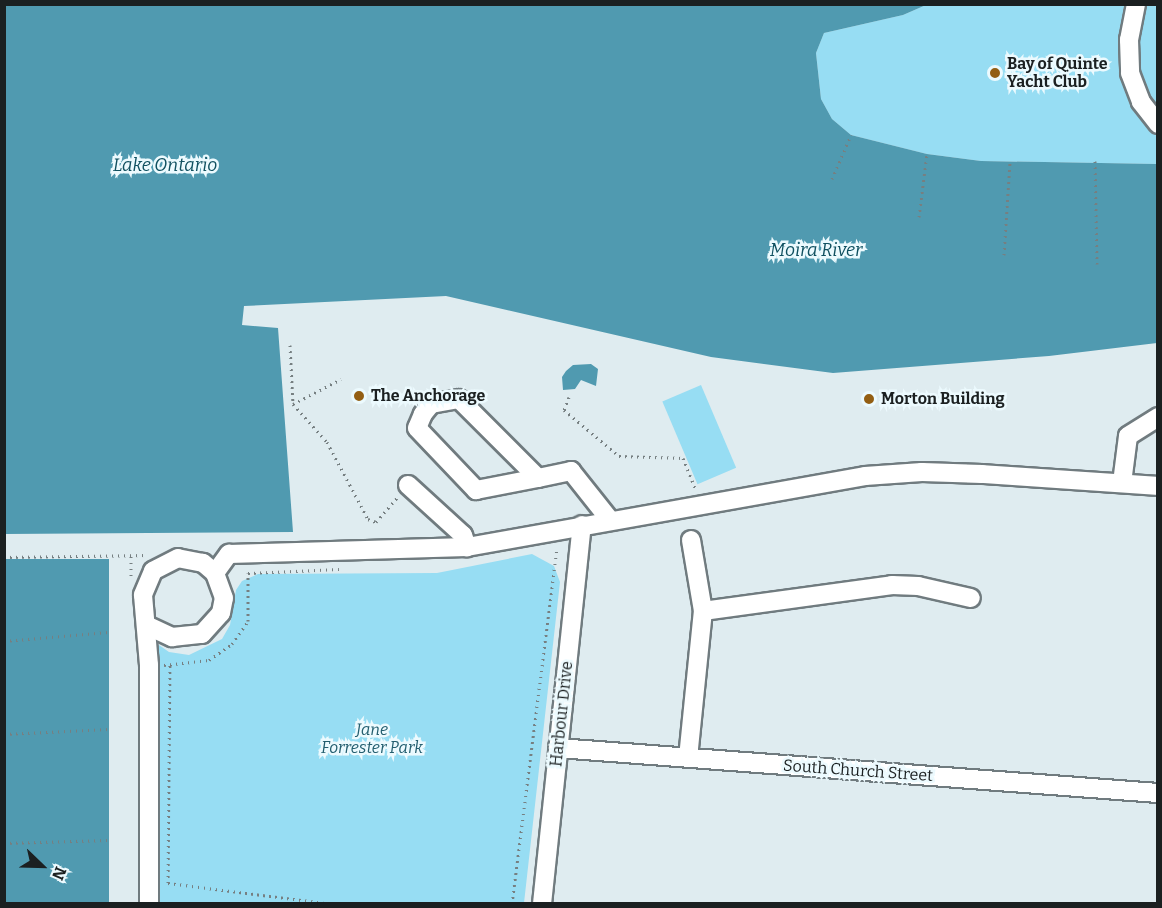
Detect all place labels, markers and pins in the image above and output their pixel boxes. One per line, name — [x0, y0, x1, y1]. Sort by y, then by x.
place label: Bay of Quinte Yacht Club — [1007, 54, 1108, 92]
marker: Bay of Quinte Yacht Club — [988, 66, 1002, 80]
place label: The Anchorage — [371, 386, 485, 406]
marker: The Anchorage — [352, 389, 366, 403]
place label: Morton Building — [881, 389, 1005, 409]
marker: Morton Building — [862, 392, 876, 406]

